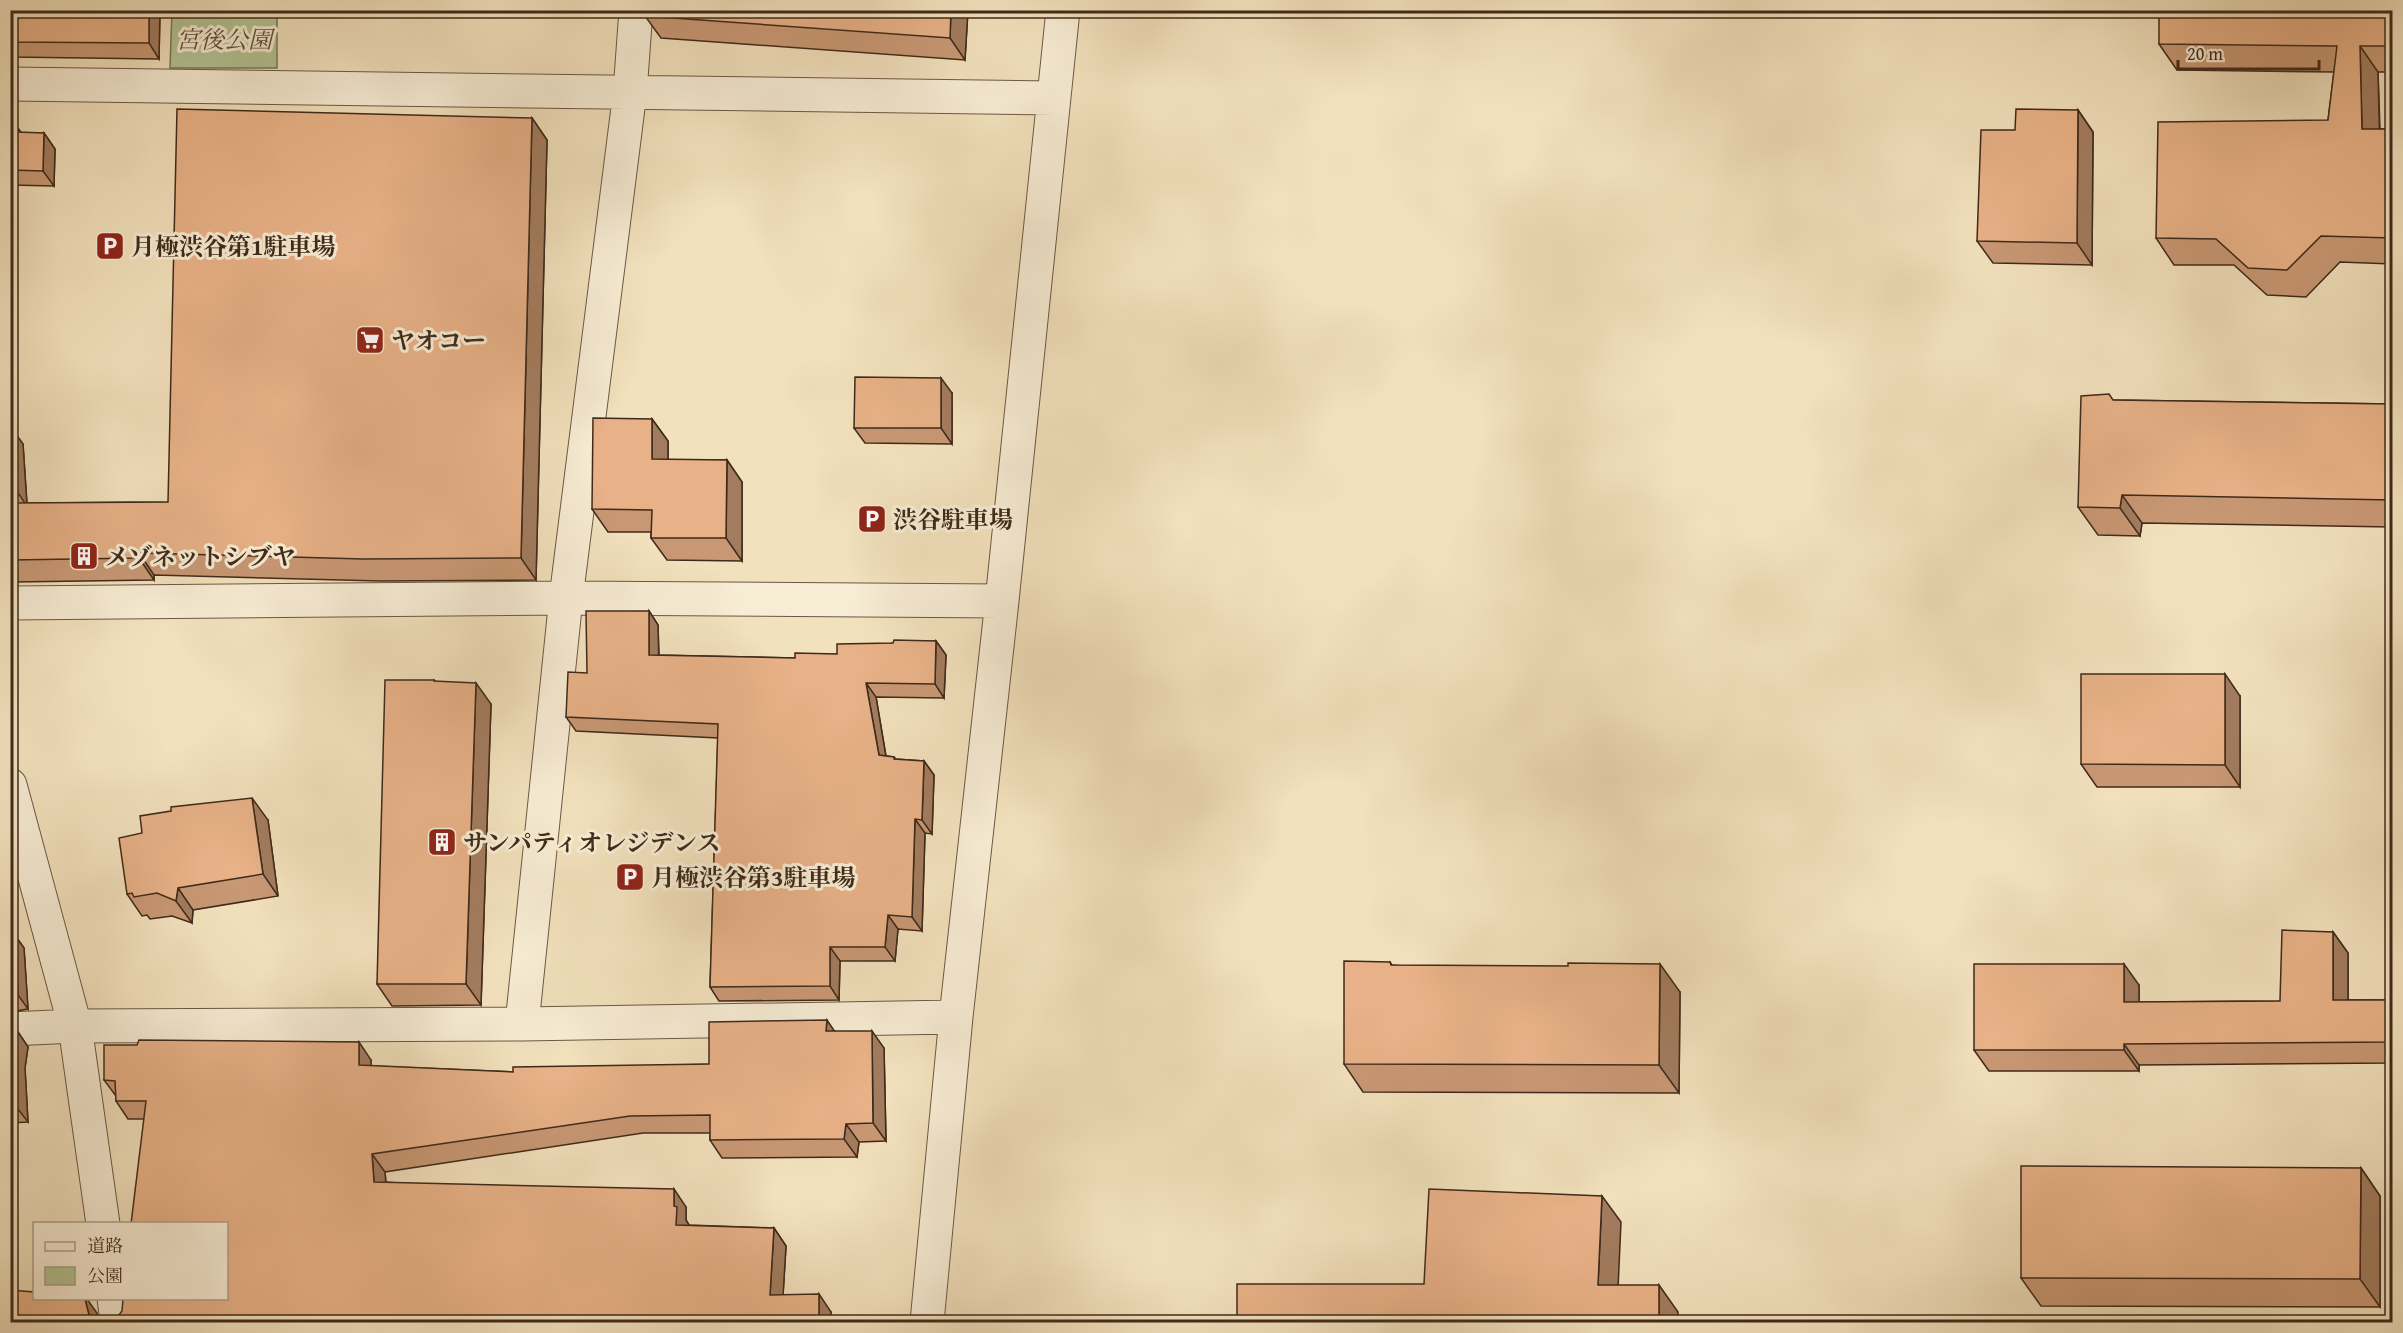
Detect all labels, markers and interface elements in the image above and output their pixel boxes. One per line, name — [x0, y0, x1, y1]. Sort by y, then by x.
park label: 宮後公園 — [176, 22, 276, 57]
scale bar — [2178, 33, 2319, 71]
text: 20 m — [2187, 40, 2223, 67]
place label: 月極渋谷第1駐車場 — [131, 229, 335, 264]
parking icon: 月極渋谷第1駐車場 — [94, 230, 126, 262]
place label: ヤオコー — [391, 323, 486, 358]
supermarket icon: ヤオコー — [354, 324, 386, 356]
place label: 渋谷駐車場 — [893, 502, 1013, 537]
parking icon: 渋谷駐車場 — [856, 503, 888, 535]
place label: メゾネットシブヤ — [105, 539, 296, 574]
building icon: メゾネットシブヤ — [68, 540, 100, 572]
place label: サンパティオレジデンス — [463, 825, 720, 860]
building icon: サンパティオレジデンス — [426, 826, 458, 858]
place label: 月極渋谷第3駐車場 — [651, 860, 855, 895]
parking icon: 月極渋谷第3駐車場 — [614, 861, 646, 893]
legend — [33, 1222, 228, 1300]
text: 道路 — [87, 1232, 123, 1259]
text: 公園 — [87, 1262, 123, 1289]

